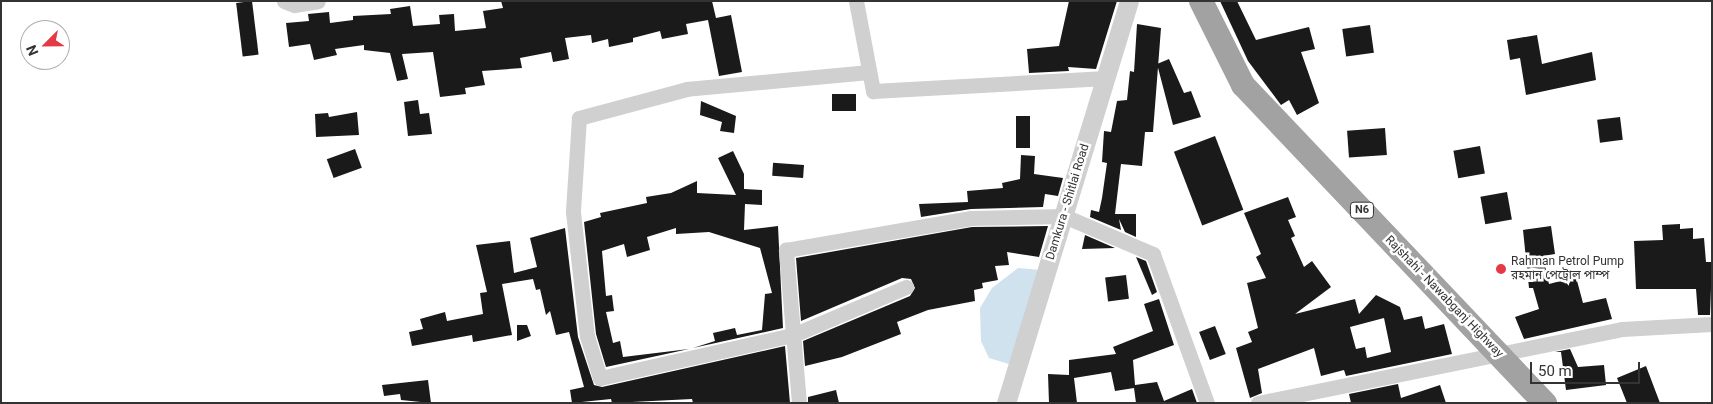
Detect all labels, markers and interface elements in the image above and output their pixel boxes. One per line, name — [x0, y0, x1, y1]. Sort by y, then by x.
north arrow — [20, 20, 70, 70]
text: N — [23, 43, 41, 58]
street label: Damkura - Shitlai Road — [1043, 142, 1093, 262]
road number: N6 — [1350, 202, 1374, 218]
street label: Rajshahi - Nawabganj Highway — [1382, 233, 1506, 361]
place label: Rahman Petrol Pump রহমান পেট্রোল পাম্প — [1511, 255, 1624, 283]
marker: Rahman Petrol Pump রহমান পেট্রোল পাম্প — [1495, 263, 1507, 275]
scale bar — [1533, 352, 1643, 384]
text: 50 m — [1538, 362, 1572, 380]

